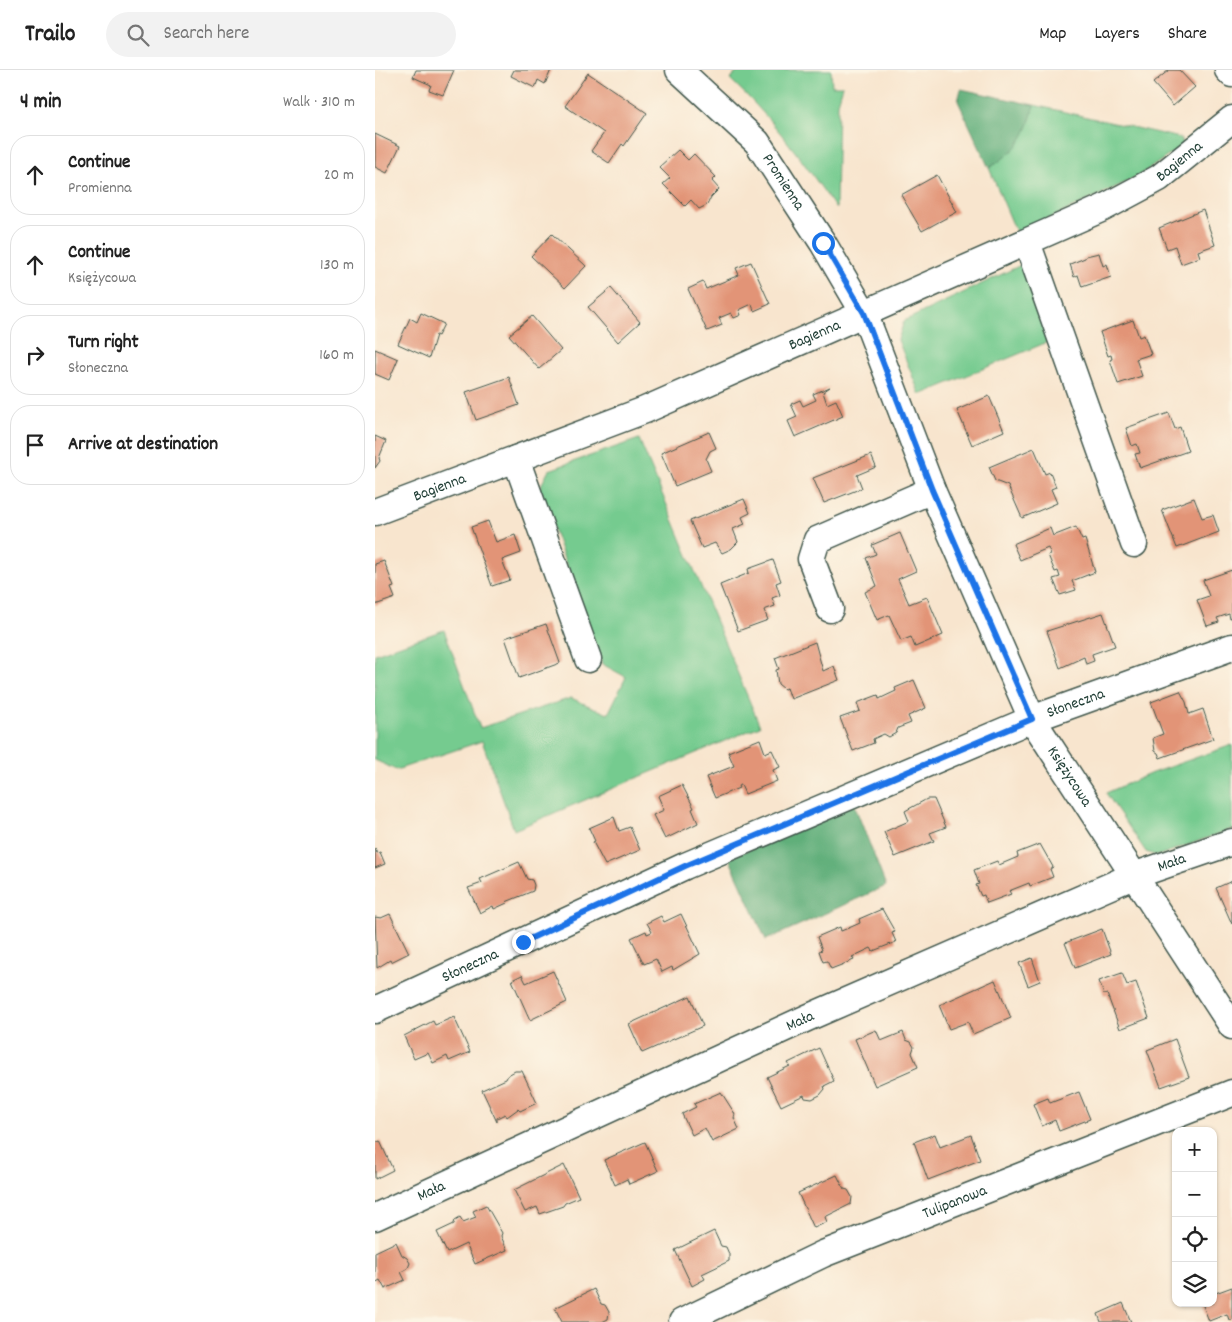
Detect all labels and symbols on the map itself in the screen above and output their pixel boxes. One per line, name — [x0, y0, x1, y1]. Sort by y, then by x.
street label: Bagienna — [1151, 135, 1208, 188]
street label: Promienna — [756, 149, 810, 215]
route start — [812, 232, 835, 255]
street label: Bagienna — [785, 313, 845, 357]
street label: Bagienna — [410, 467, 470, 508]
street label: Słoneczna — [1043, 682, 1108, 724]
street label: Księżycowa — [1041, 742, 1098, 812]
street label: Mała — [1154, 847, 1189, 878]
route end — [512, 931, 535, 954]
street label: Słoneczna — [438, 942, 503, 989]
street label: Mała — [782, 1005, 818, 1038]
street label: Mała — [414, 1174, 449, 1207]
street label: Tulipanowa — [919, 1179, 991, 1225]

